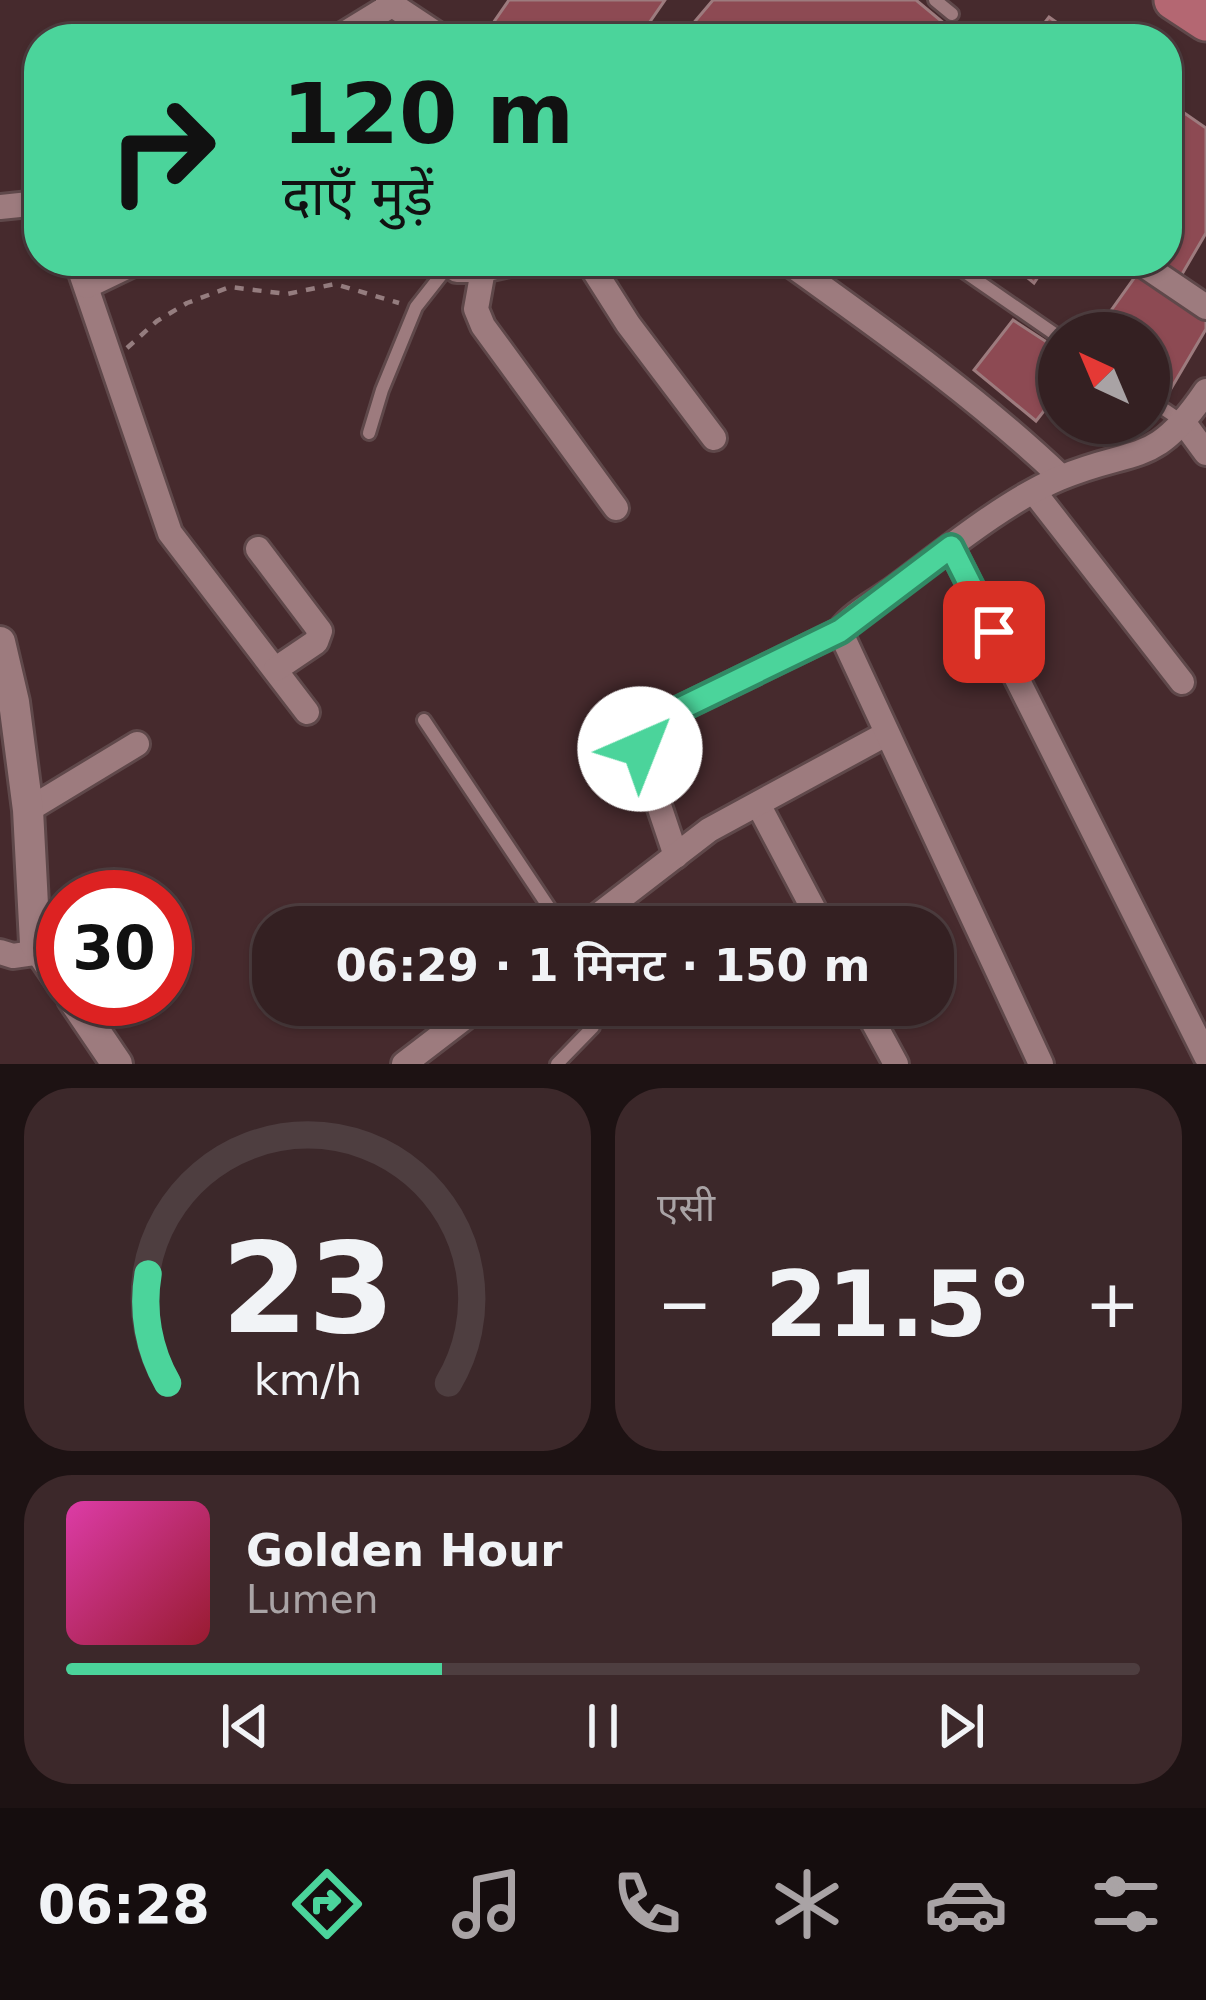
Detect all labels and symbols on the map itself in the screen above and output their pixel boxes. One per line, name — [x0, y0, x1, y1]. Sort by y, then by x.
north arrow — [1038, 312, 1170, 444]
pin — [943, 581, 1045, 683]
position arrow — [577, 686, 703, 812]
speed limit sign: 30 — [36, 870, 192, 1026]

